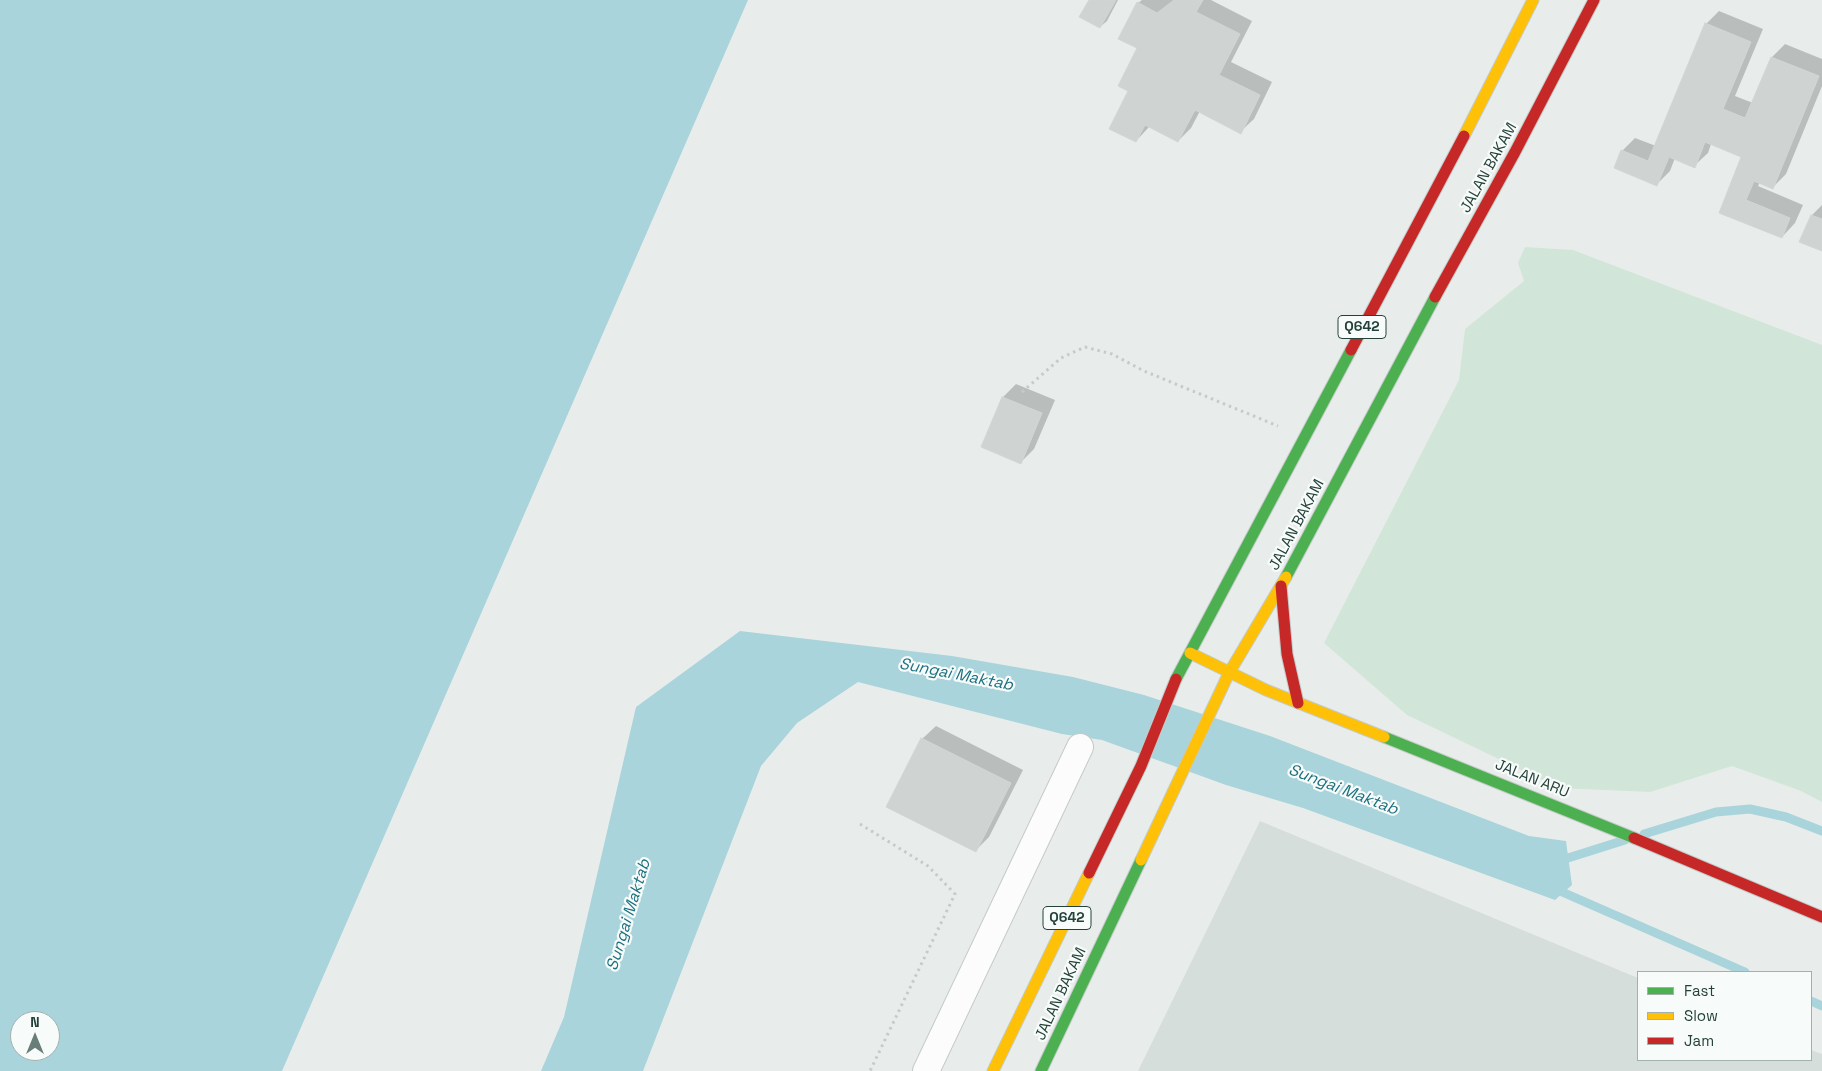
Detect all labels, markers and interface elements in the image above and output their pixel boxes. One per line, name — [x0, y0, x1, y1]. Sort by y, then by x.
street label: JALAN BAKAM — [1457, 120, 1521, 216]
road number: Q642 — [1338, 316, 1386, 338]
street label: JALAN BAKAM — [1266, 477, 1328, 573]
water label: Sungai Maktab — [898, 655, 1014, 695]
street label: JALAN ARU — [1492, 756, 1572, 802]
water label: Sungai Maktab — [1286, 760, 1400, 820]
water label: Sungai Maktab — [603, 857, 655, 973]
road number: Q642 — [1043, 906, 1091, 930]
street label: JALAN BAKAM — [1032, 945, 1090, 1043]
legend — [1637, 971, 1812, 1061]
text: Fast — [1684, 981, 1715, 1000]
text: Slow — [1684, 1006, 1718, 1025]
north arrow — [10, 1011, 60, 1061]
text: N — [30, 1013, 40, 1031]
text: Jam — [1684, 1031, 1714, 1050]

